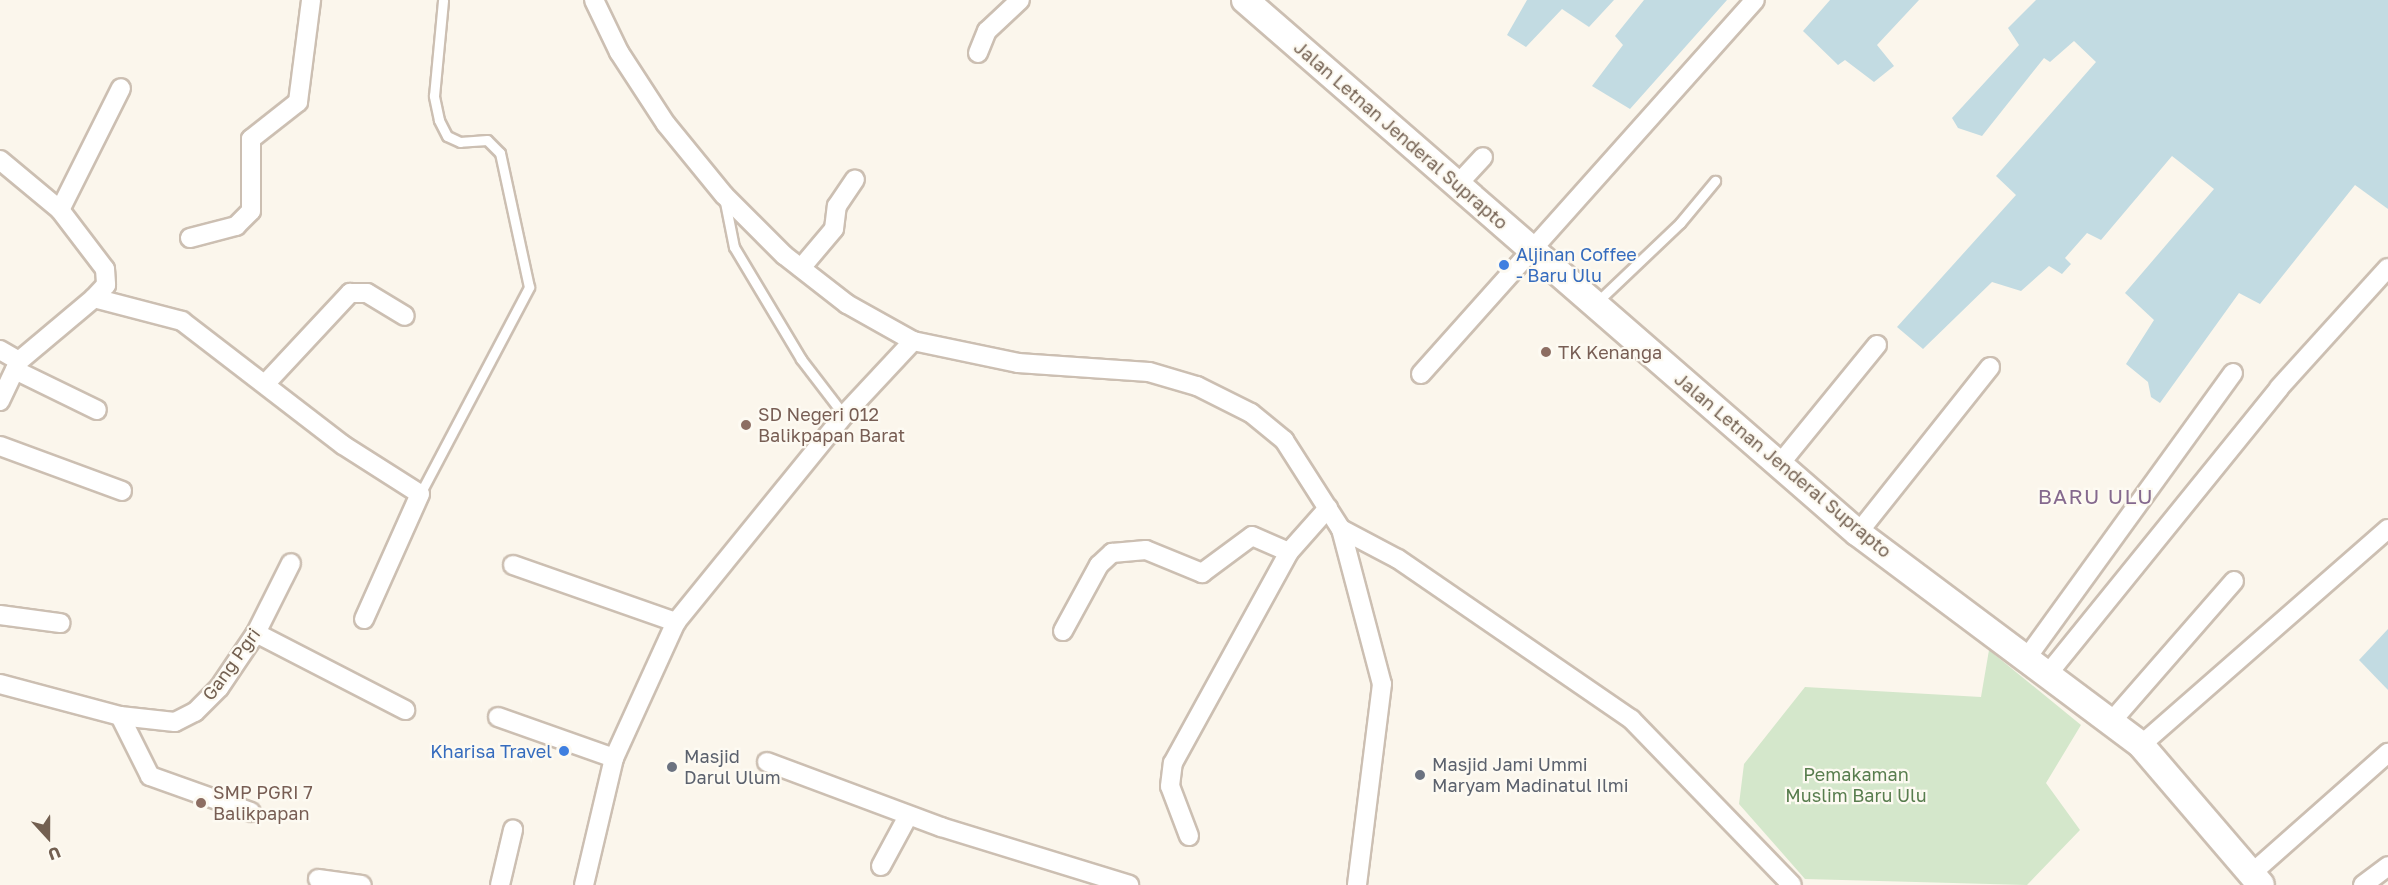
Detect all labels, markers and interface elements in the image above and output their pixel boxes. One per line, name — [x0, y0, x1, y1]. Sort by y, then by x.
street label: Jalan Letnan Jenderal Suprapto — [1290, 36, 1512, 234]
place label: Aljinan Coffee - Baru Ulu — [1516, 244, 1637, 286]
marker: Aljinan Coffee - Baru Ulu — [1497, 258, 1511, 272]
place label: TK Kenanga — [1558, 341, 1662, 363]
marker: TK Kenanga — [1539, 345, 1553, 359]
street label: Jalan Letnan Jenderal Suprapto — [1670, 368, 1896, 562]
place label: SD Negeri 012 Balikpapan Barat — [758, 404, 905, 446]
marker: SD Negeri 012 Balikpapan Barat — [739, 418, 753, 432]
district label: BARU ULU — [2038, 483, 2154, 509]
street label: Gang Pgri — [198, 624, 264, 704]
place label: Kharisa Travel — [430, 740, 552, 762]
marker: Kharisa Travel — [557, 744, 571, 758]
place label: Masjid Darul Ulum — [684, 746, 781, 789]
place label: Masjid Jami Ummi Maryam Madinatul Ilmi — [1432, 754, 1628, 796]
marker: Masjid Darul Ulum — [665, 760, 679, 774]
park label: Pemakaman Muslim Baru Ulu — [1785, 764, 1927, 806]
marker: Masjid Jami Ummi Maryam Madinatul Ilmi — [1413, 768, 1427, 782]
place label: SMP PGRI 7 Balikpapan — [213, 782, 313, 824]
marker: SMP PGRI 7 Balikpapan — [194, 796, 208, 810]
north arrow — [18, 807, 78, 867]
text: U — [45, 842, 63, 865]

